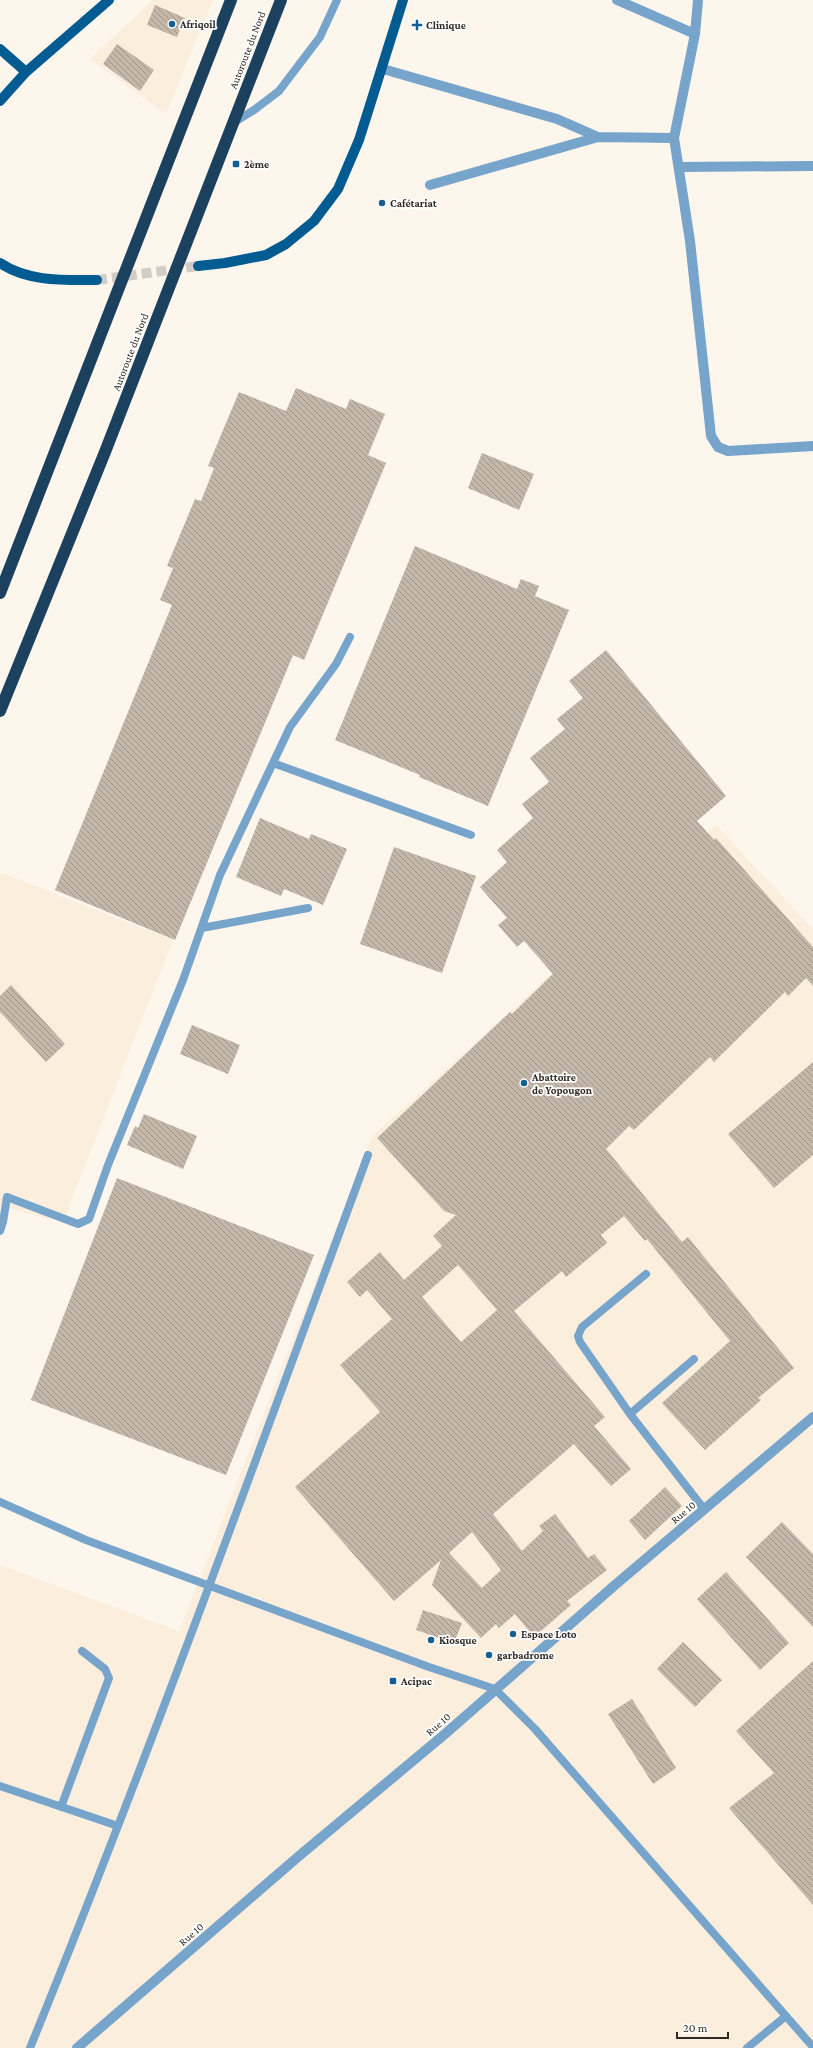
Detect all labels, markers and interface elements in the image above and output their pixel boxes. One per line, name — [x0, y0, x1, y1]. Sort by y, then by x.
street label: Autoroute du Nord — [227, 9, 267, 91]
place label: Afriqoil — [179, 18, 216, 30]
marker: Afriqoil — [167, 19, 177, 29]
marker: Clinique — [411, 19, 423, 31]
place label: Clinique — [426, 19, 466, 31]
place label: 2ème — [244, 158, 269, 170]
marker: 2ème — [231, 159, 241, 169]
place label: Cafétariat — [390, 197, 437, 209]
marker: Cafétariat — [377, 198, 387, 208]
street label: Autoroute du Nord — [110, 311, 150, 393]
place label: Abattoire de Yopougon — [531, 1071, 593, 1096]
marker: Abattoire de Yopougon — [519, 1078, 529, 1088]
street label: Rue 10 — [668, 1498, 698, 1526]
place label: Espace Loto — [521, 1628, 577, 1640]
marker: Espace Loto — [508, 1629, 518, 1639]
place label: Kiosque — [439, 1634, 477, 1646]
marker: Kiosque — [426, 1635, 436, 1645]
place label: garbadrome — [497, 1649, 554, 1661]
marker: garbadrome — [484, 1650, 494, 1660]
place label: Acipac — [400, 1675, 432, 1687]
marker: Acipac — [388, 1676, 398, 1686]
street label: Rue 10 — [423, 1710, 453, 1738]
street label: Rue 10 — [176, 1920, 206, 1948]
scale bar — [677, 2014, 728, 2040]
text: 20 m — [683, 2021, 708, 2035]

